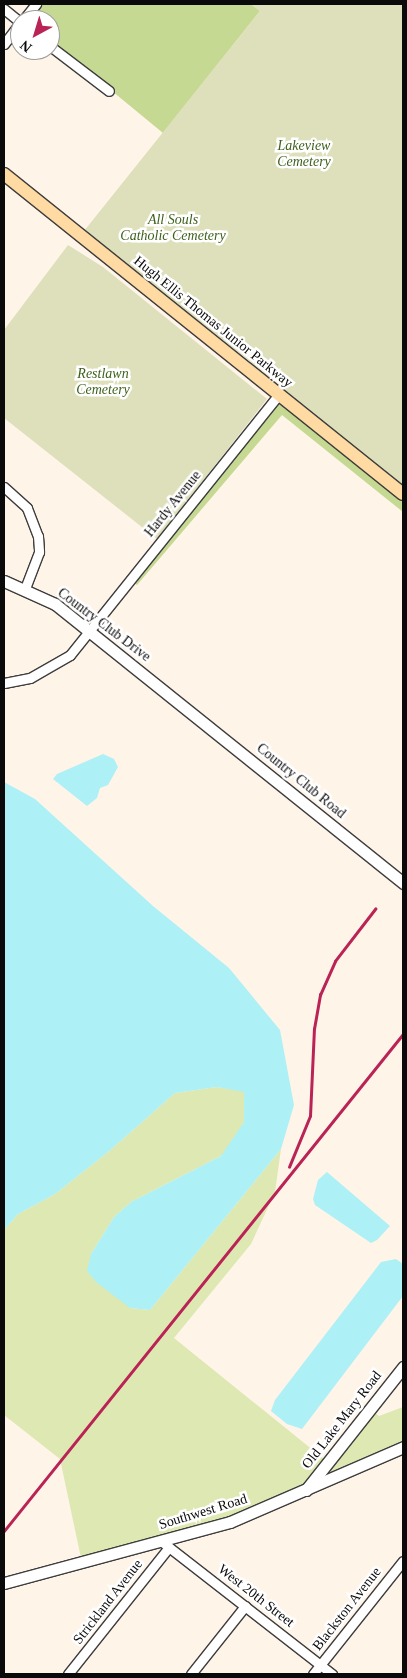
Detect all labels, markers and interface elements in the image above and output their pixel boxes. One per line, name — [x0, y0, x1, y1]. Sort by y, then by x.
north arrow — [10, 10, 60, 60]
text: N — [17, 37, 35, 55]
park label: Lakeview Cemetery — [277, 138, 331, 170]
park label: All Souls Catholic Cemetery — [120, 212, 226, 244]
street label: Hugh Ellis Thomas Junior Parkway — [130, 253, 296, 391]
park label: Restlawn Cemetery — [76, 366, 130, 398]
street label: Hardy Avenue — [141, 467, 205, 541]
street label: Country Club Drive — [54, 585, 154, 665]
street label: Country Club Road — [253, 740, 349, 822]
street label: Old Lake Mary Road — [299, 1368, 385, 1472]
street label: Southwest Road — [157, 1491, 249, 1533]
street label: Strickland Avenue — [70, 1556, 146, 1648]
street label: West 20th Street — [215, 1561, 297, 1631]
street label: Blackston Avenue — [309, 1564, 385, 1654]

